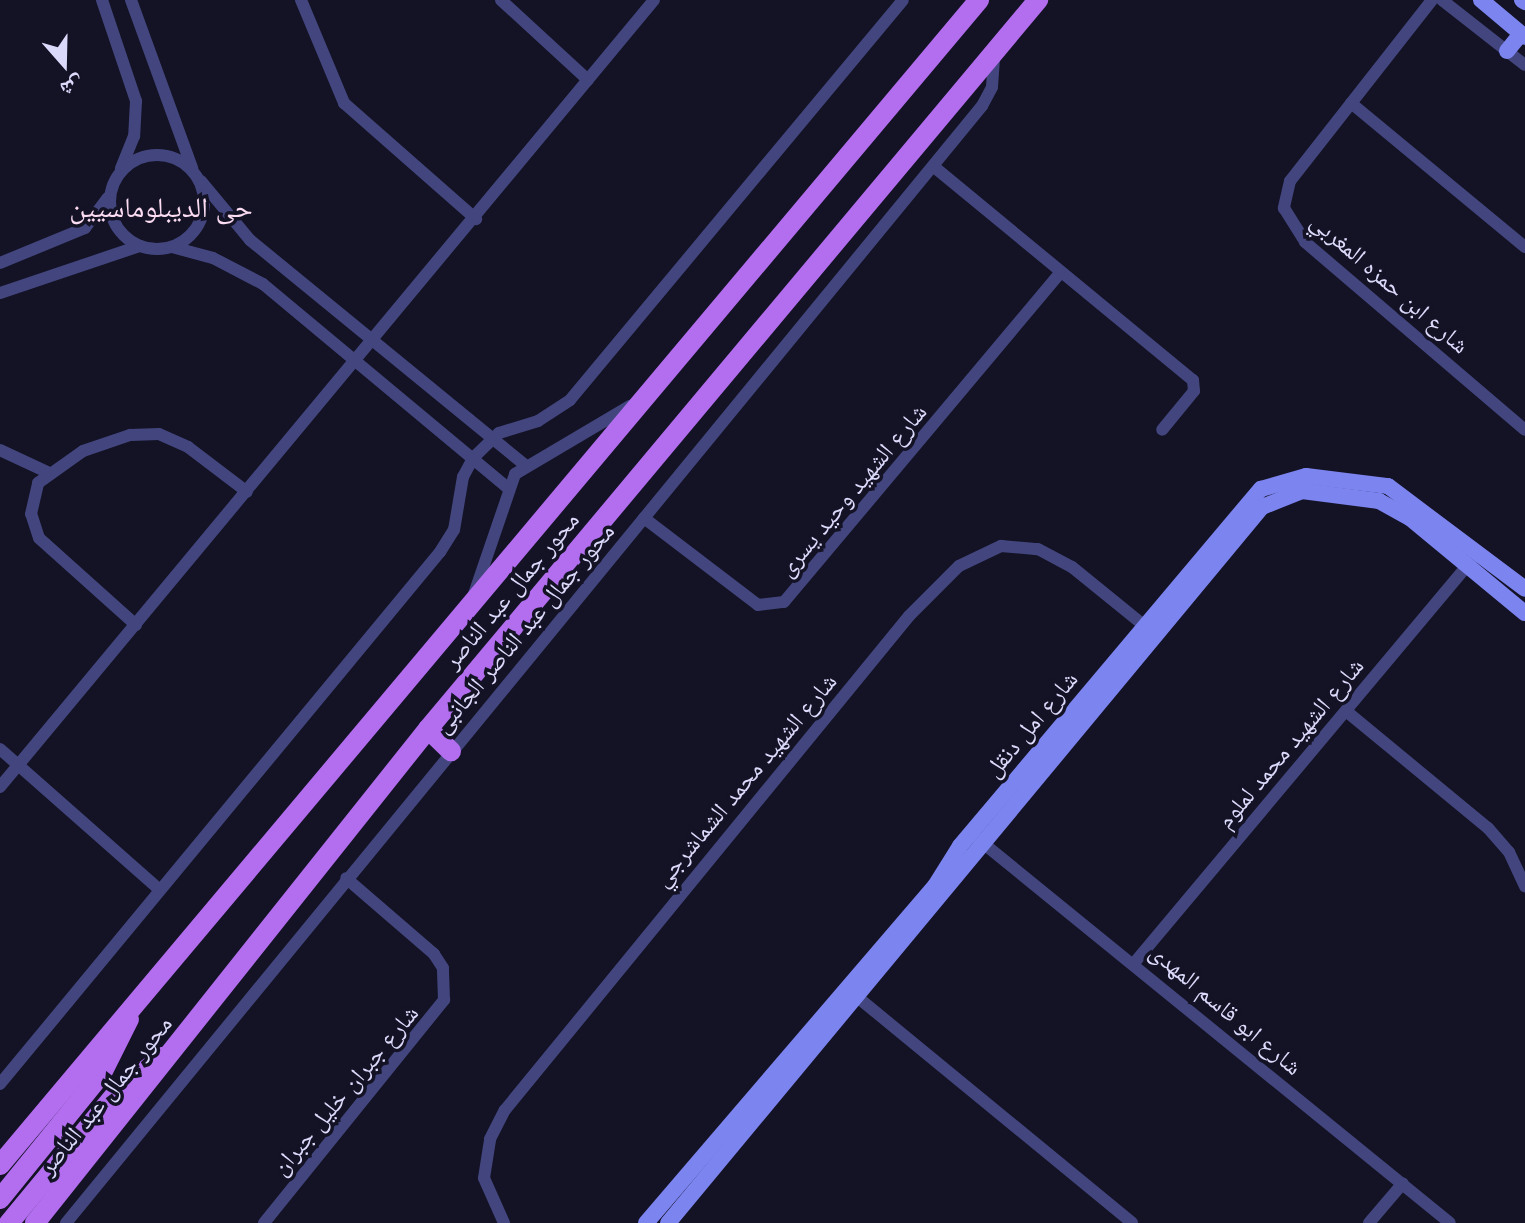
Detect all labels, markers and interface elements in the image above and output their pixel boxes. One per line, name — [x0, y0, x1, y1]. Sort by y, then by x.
north arrow — [24, 24, 104, 104]
text: ش — [57, 71, 88, 103]
district label: حى الديبلوماسيين — [69, 191, 253, 225]
street label: شارع ابن حمزه المغربي — [1305, 207, 1475, 359]
street label: شارع الشهيد وحيد يسرى — [771, 398, 933, 582]
street label: محور جمال عبد الناصر — [437, 506, 585, 674]
street label: محور جمال عبد الناصر الجانبى — [428, 517, 620, 739]
street label: شارع الشهيد محمد لملوم — [1210, 652, 1370, 834]
street label: شارع امل دنقل — [978, 665, 1084, 783]
street label: شارع الشهيد محمد الشماشرجي — [647, 667, 843, 893]
street label: شارع ابو قاسم المهدى — [1144, 937, 1308, 1081]
street label: شارع جبران خليل جبران — [265, 999, 425, 1181]
street label: محور جمال عبد الناصر — [32, 1010, 178, 1180]

